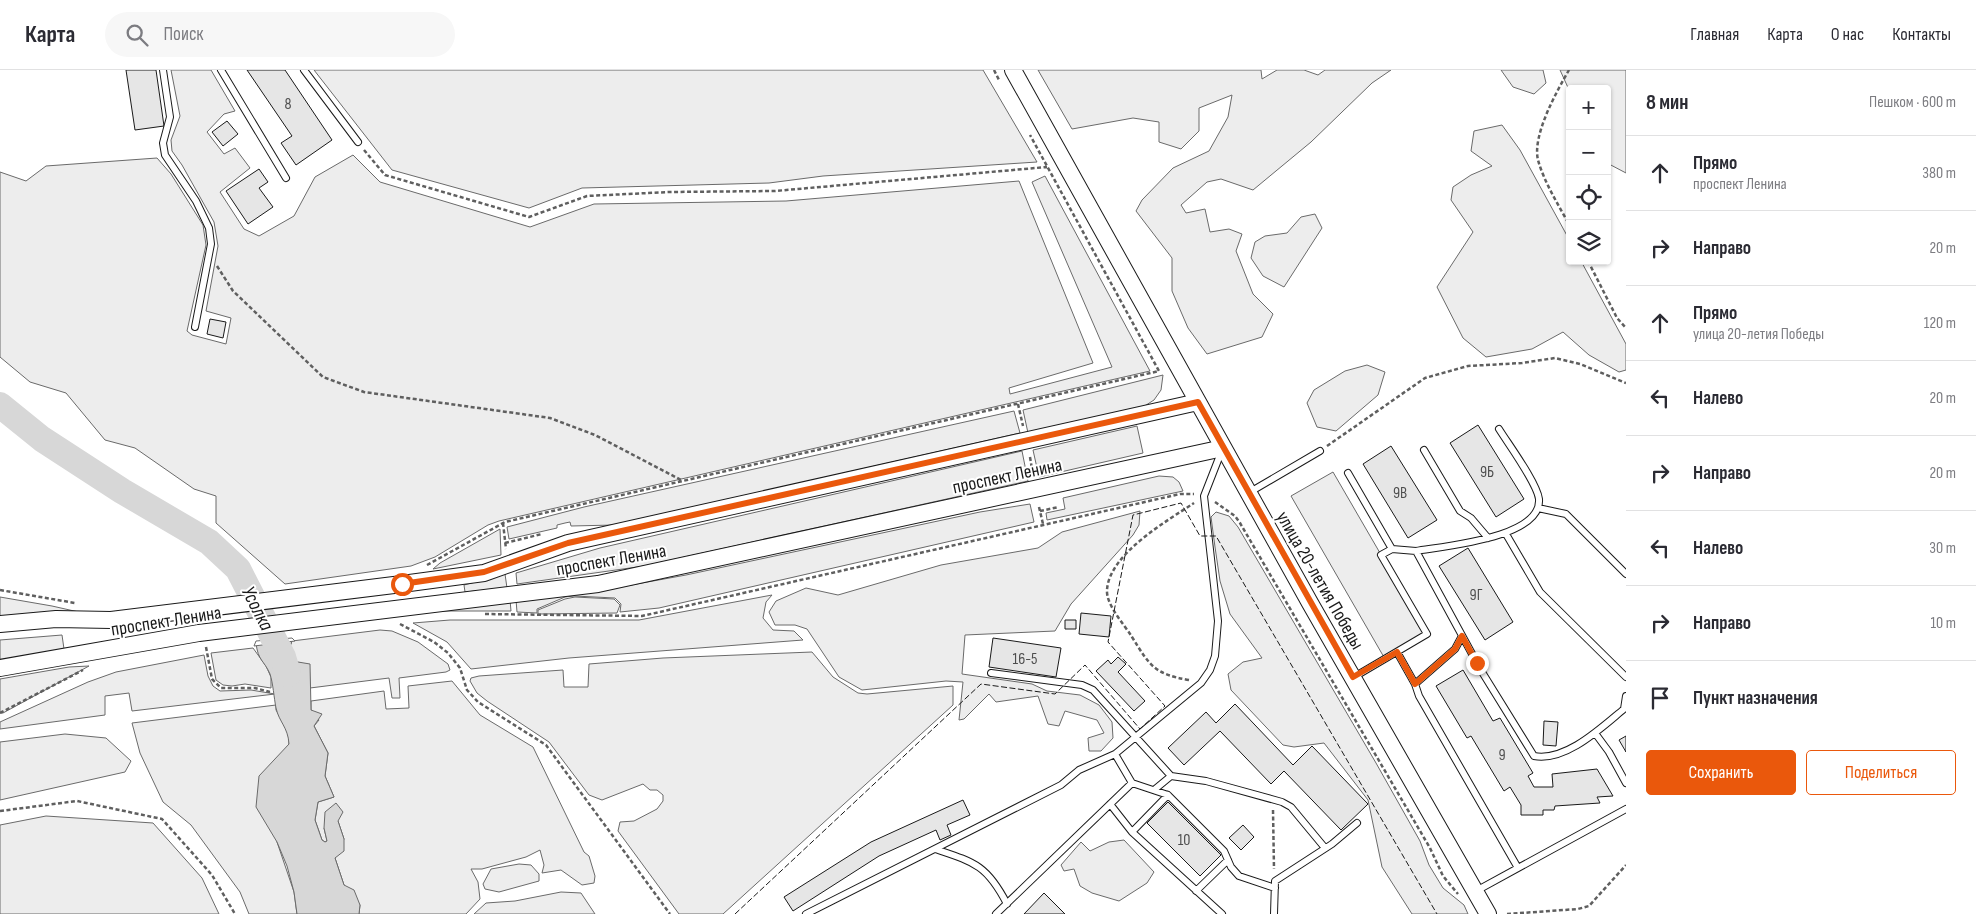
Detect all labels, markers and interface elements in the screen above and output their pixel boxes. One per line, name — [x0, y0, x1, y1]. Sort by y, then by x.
search box — [105, 12, 455, 57]
text: Карта — [25, 20, 75, 49]
icon: search — [123, 21, 151, 49]
text: Поиск — [163, 23, 204, 46]
text: Главная — [1690, 24, 1739, 45]
text: Карта — [1767, 24, 1803, 45]
text: О нас — [1831, 24, 1864, 45]
text: Контакты — [1892, 24, 1951, 45]
map controls — [1566, 85, 1611, 265]
button: + — [1566, 85, 1611, 130]
text: 8 мин — [1646, 90, 1688, 115]
text: Пешком · 600 m — [1869, 93, 1956, 112]
house number: 8 — [284, 95, 292, 114]
button: − — [1566, 130, 1611, 175]
text: Прямо — [1693, 152, 1737, 175]
icon: ahead — [1646, 159, 1674, 187]
text: 380 m — [1922, 164, 1956, 183]
button: locate — [1566, 175, 1611, 220]
text: проспект Ленина — [1693, 175, 1787, 194]
button: layers — [1566, 220, 1611, 265]
icon: right — [1646, 234, 1674, 262]
text: Направо — [1693, 237, 1751, 260]
text: 20 m — [1929, 239, 1956, 258]
text: Прямо — [1693, 302, 1737, 325]
icon: ahead — [1646, 309, 1674, 337]
text: 120 m — [1924, 314, 1956, 333]
text: улица 20-летия Победы — [1693, 325, 1824, 344]
icon: left — [1646, 384, 1674, 412]
text: Налево — [1693, 387, 1743, 410]
text: 20 m — [1929, 389, 1956, 408]
street label: проспект Ленина — [950, 454, 1064, 499]
icon: right — [1646, 459, 1674, 487]
text: Направо — [1693, 462, 1751, 485]
house number: 9Б — [1480, 463, 1494, 482]
text: 20 m — [1929, 464, 1956, 483]
house number: 9В — [1393, 484, 1407, 503]
street label: улица 20-летия Победы — [1271, 508, 1369, 654]
icon: left — [1646, 534, 1674, 562]
text: Налево — [1693, 537, 1743, 560]
street label: проспект Ленина — [554, 539, 668, 581]
text: 30 m — [1929, 539, 1956, 558]
route start — [391, 573, 414, 596]
water label: Усолка — [236, 582, 278, 635]
house number: 9Г — [1470, 586, 1483, 605]
street label: проспект Ленина — [109, 601, 223, 642]
icon: right — [1646, 609, 1674, 637]
text: Направо — [1693, 612, 1751, 635]
text: 10 m — [1930, 614, 1956, 633]
house number: 16-5 — [1013, 650, 1037, 669]
route end — [1466, 652, 1489, 675]
icon: arrive — [1646, 684, 1674, 712]
text: Пункт назначения — [1693, 687, 1818, 710]
house number: 9 — [1498, 746, 1506, 765]
button: Сохранить — [1646, 750, 1796, 795]
button: Поделиться — [1806, 750, 1956, 795]
house number: 10 — [1178, 831, 1190, 850]

